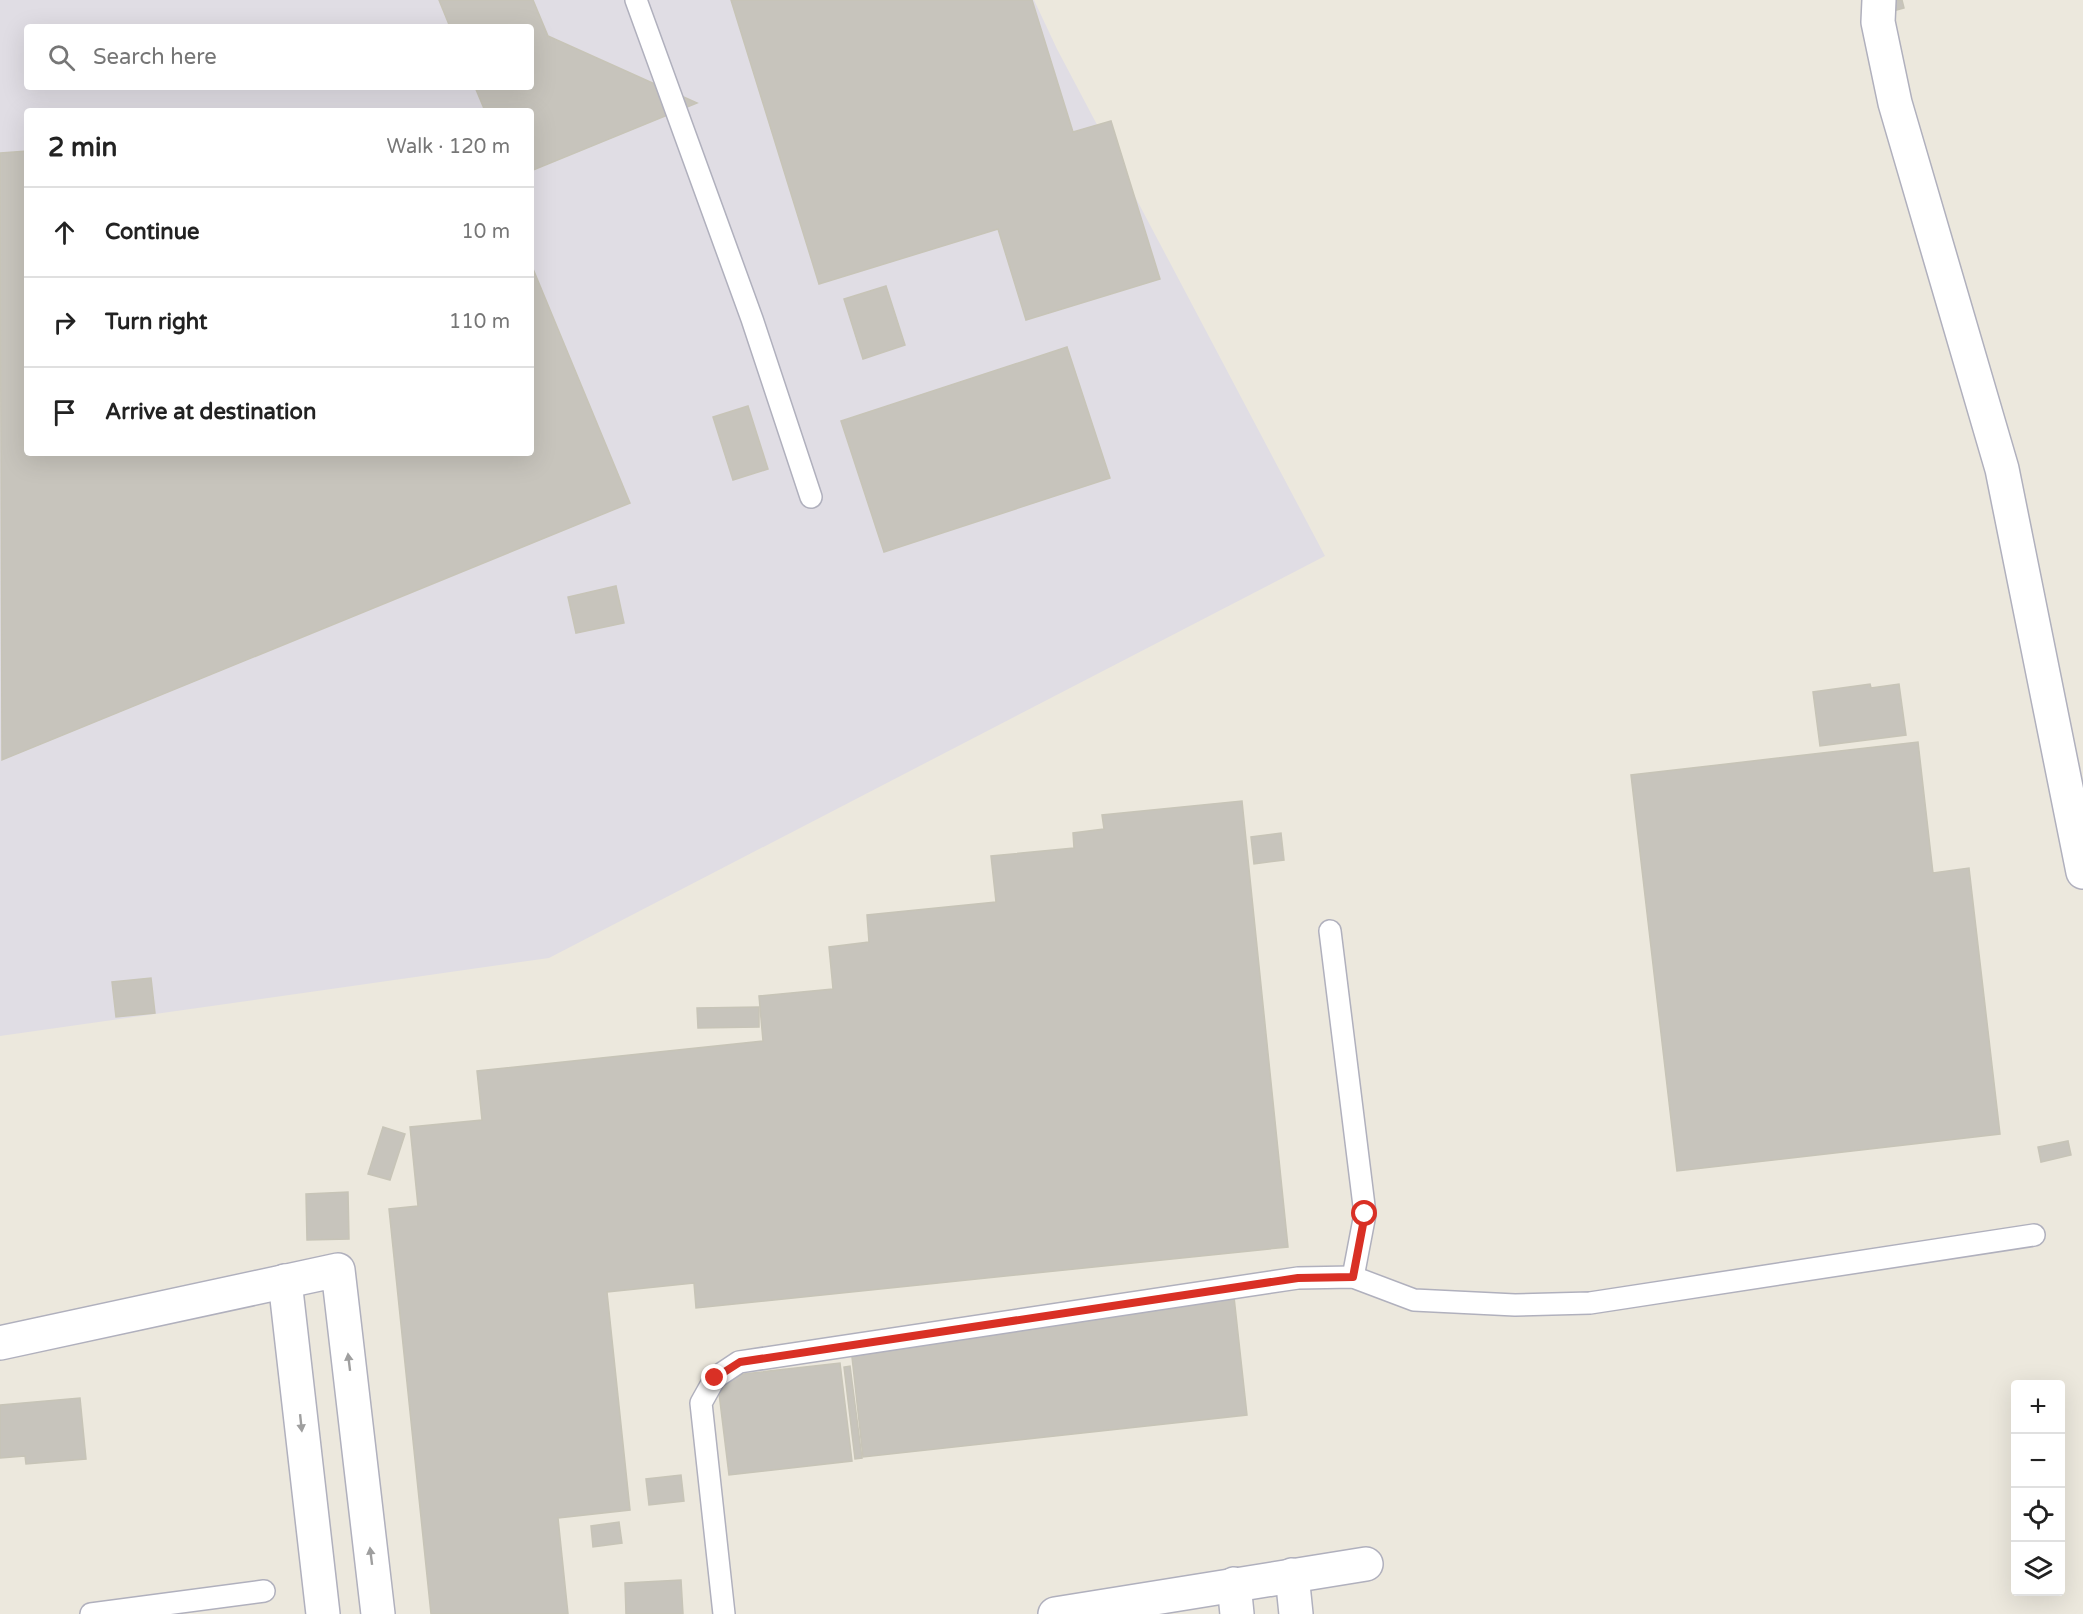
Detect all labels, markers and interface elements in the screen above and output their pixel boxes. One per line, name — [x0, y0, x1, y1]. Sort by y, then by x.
search box — [24, 24, 534, 90]
icon: search — [45, 41, 78, 74]
text: Search here — [93, 44, 217, 70]
text: 2 min — [48, 132, 117, 163]
text: Walk · 120 m — [387, 135, 510, 159]
icon: ahead — [48, 216, 81, 249]
text: Continue — [105, 219, 200, 245]
text: 10 m — [461, 220, 510, 244]
icon: right — [48, 306, 81, 339]
text: Turn right — [105, 309, 207, 335]
text: 110 m — [449, 310, 510, 334]
icon: arrive — [48, 396, 81, 429]
text: Arrive at destination — [105, 399, 316, 425]
route start — [1351, 1200, 1377, 1226]
one-way arrow — [344, 1353, 354, 1372]
route end — [701, 1364, 727, 1390]
map controls — [2011, 1380, 2065, 1596]
button: + — [2011, 1380, 2065, 1434]
one-way arrow — [297, 1413, 306, 1432]
button: − — [2011, 1434, 2065, 1488]
button: locate — [2011, 1488, 2065, 1542]
button: layers — [2011, 1542, 2065, 1596]
one-way arrow — [367, 1546, 376, 1565]

